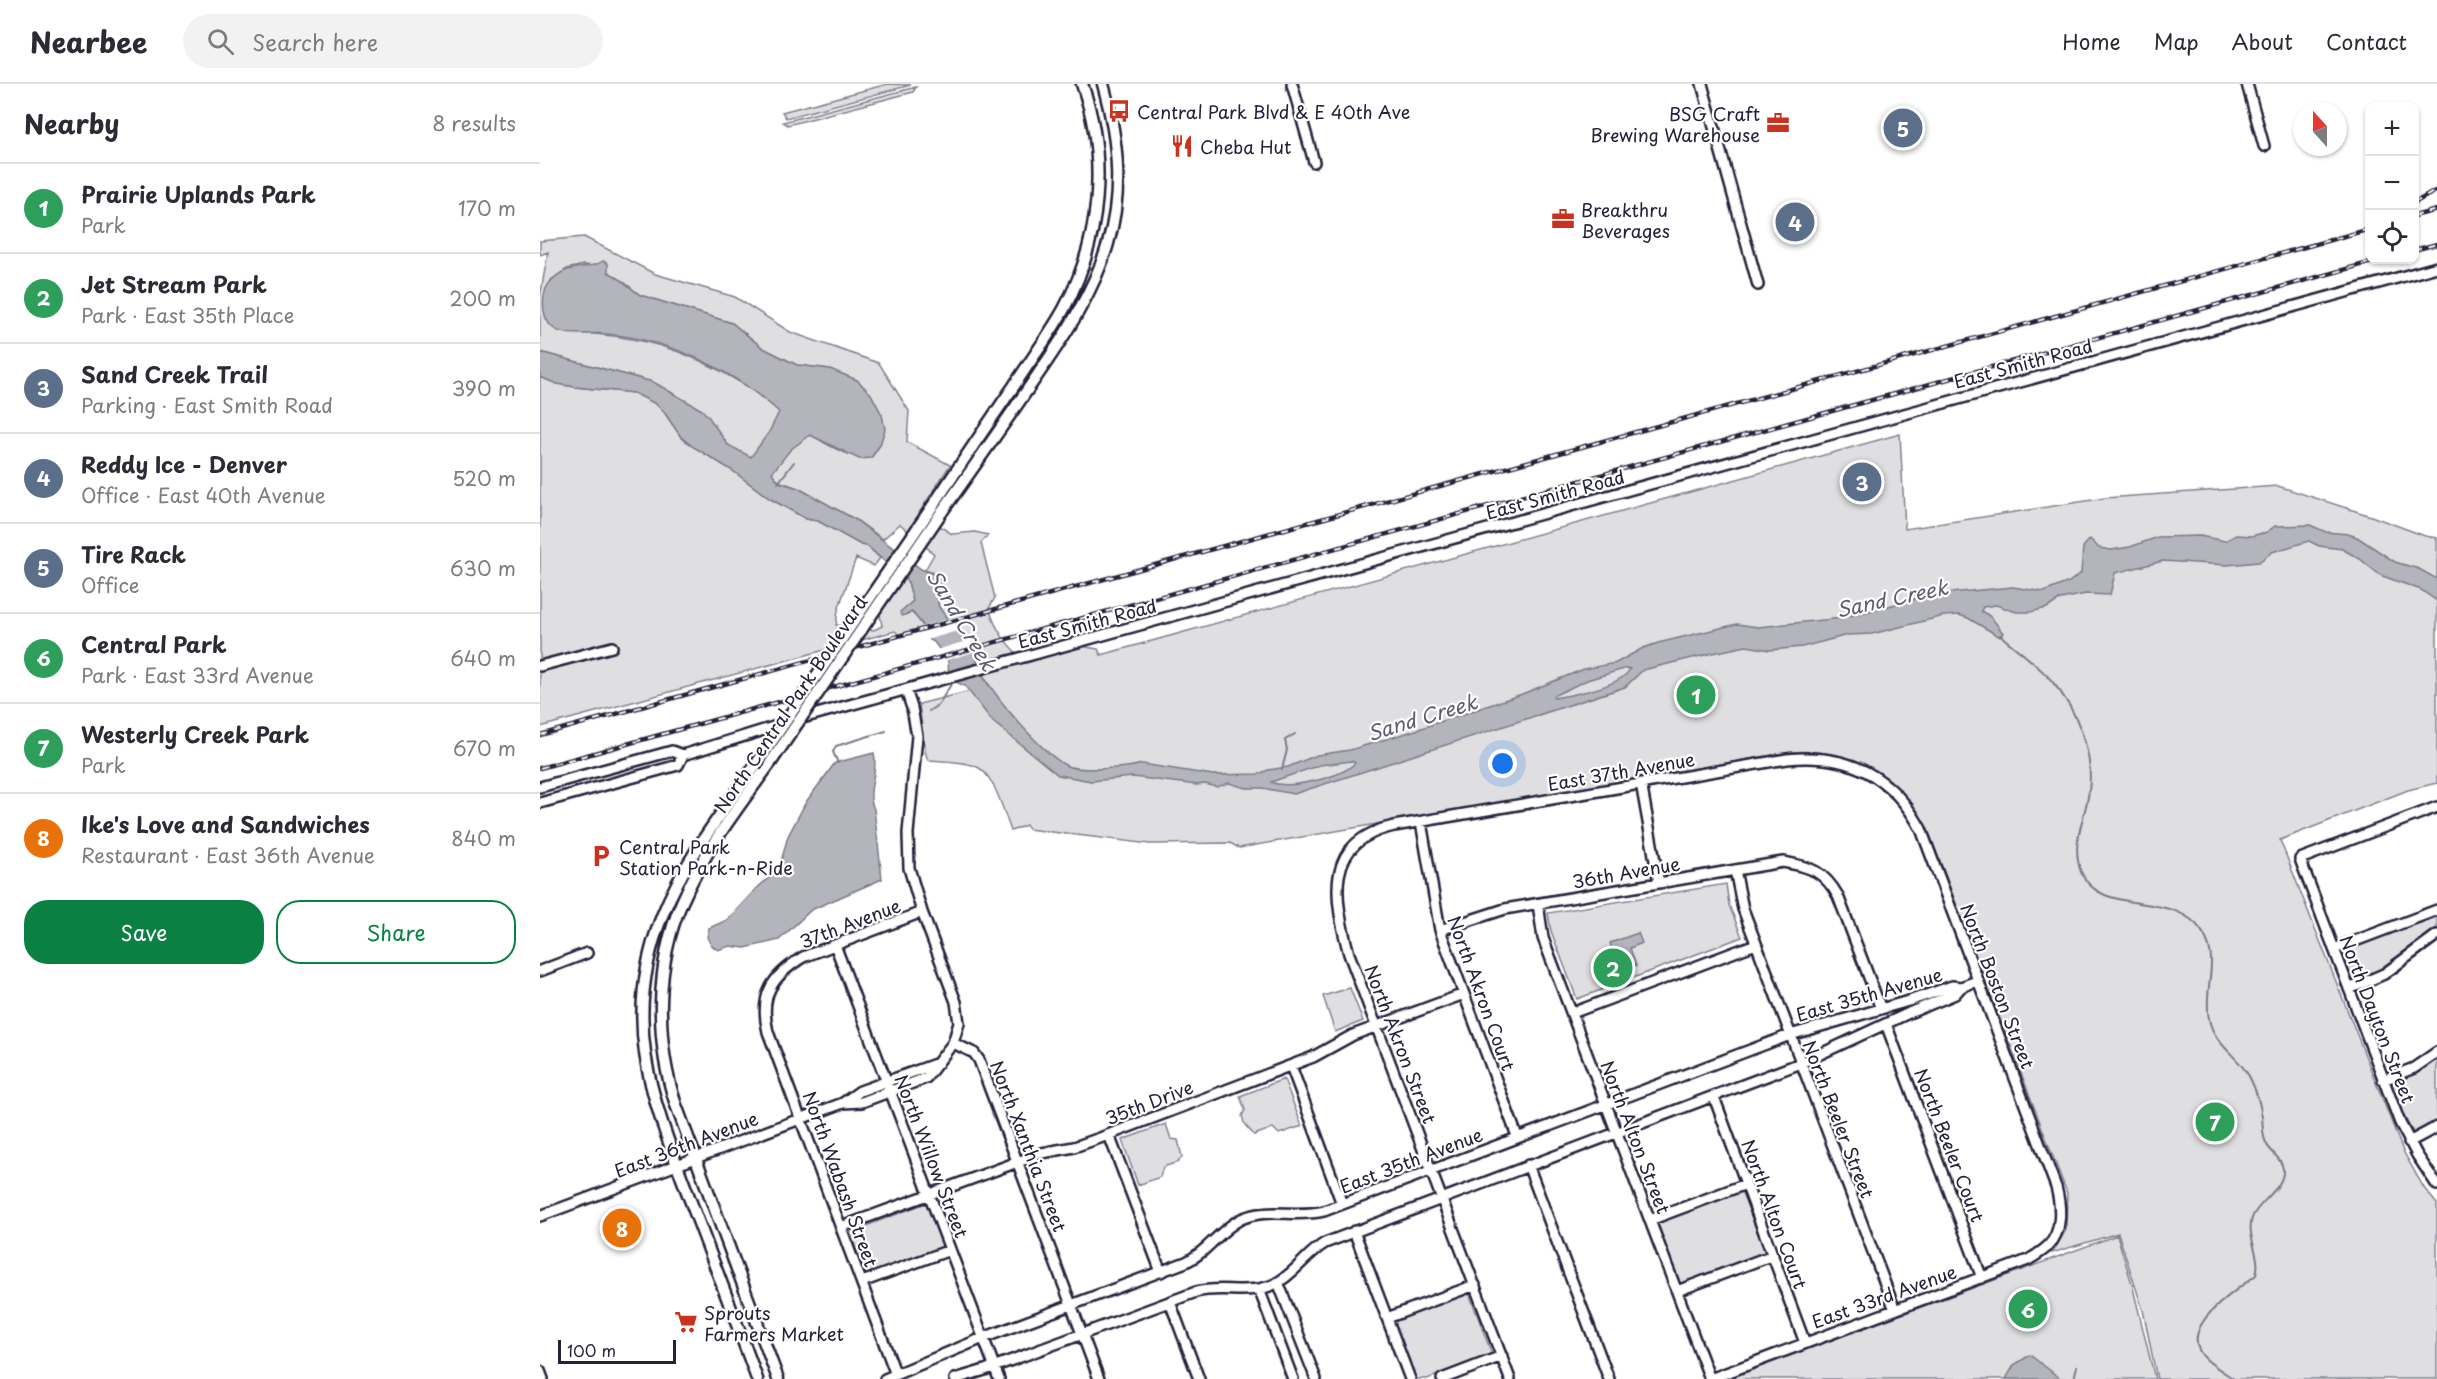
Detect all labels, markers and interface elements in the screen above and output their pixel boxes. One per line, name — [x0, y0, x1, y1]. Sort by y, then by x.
search box — [183, 14, 603, 68]
text: Nearbee — [30, 20, 147, 63]
icon: search — [204, 25, 237, 58]
text: Search here — [252, 25, 378, 58]
text: Home — [2062, 25, 2121, 57]
text: Map — [2154, 25, 2199, 57]
text: About — [2232, 25, 2293, 57]
text: Contact — [2326, 25, 2407, 57]
bus stop icon: Central Park Blvd & E 40th Ave — [1106, 98, 1132, 124]
place label: Central Park Blvd & E 40th Ave — [1137, 98, 1410, 125]
place label: BSG Craft Brewing Warehouse — [1590, 100, 1760, 148]
north arrow — [2293, 102, 2347, 156]
map controls — [2365, 102, 2419, 264]
button: + — [2365, 102, 2419, 156]
text: Nearby — [24, 104, 119, 143]
pin: 5 — [1884, 106, 1922, 150]
text: 8 results — [432, 108, 516, 138]
office icon: BSG Craft Brewing Warehouse — [1765, 110, 1791, 136]
restaurant icon: Cheba Hut — [1169, 133, 1195, 159]
place label: Cheba Hut — [1200, 133, 1291, 160]
button: − — [2365, 156, 2419, 210]
text: Prairie Uplands Park — [81, 177, 316, 210]
text: 1 — [39, 193, 48, 223]
text: 170 m — [458, 193, 516, 223]
place label: Breakthru Beverages — [1581, 196, 1670, 244]
pin: 4 — [1776, 200, 1814, 244]
office icon: Breakthru Beverages — [1550, 206, 1576, 232]
text: Park — [81, 210, 126, 240]
button: locate — [2365, 210, 2419, 264]
text: Jet Stream Park — [81, 267, 267, 300]
text: 2 — [36, 283, 51, 313]
text: 200 m — [449, 283, 516, 313]
text: Park · East 35th Place — [81, 300, 294, 330]
street label: East Smith Road — [1951, 331, 2095, 395]
text: Sand Creek Trail — [81, 357, 268, 390]
text: 3 — [37, 373, 50, 403]
text: 390 m — [452, 373, 516, 403]
text: Parking · East Smith Road — [81, 390, 333, 420]
text: Reddy Ice - Denver — [81, 447, 287, 480]
pin: 3 — [1842, 460, 1882, 504]
street label: East Smith Road — [1483, 462, 1627, 526]
text: 4 — [37, 463, 50, 493]
text: 520 m — [452, 463, 516, 493]
text: Office · East 40th Avenue — [81, 480, 326, 510]
text: Tire Rack — [81, 537, 186, 570]
text: 5 — [37, 553, 50, 583]
text: 630 m — [450, 553, 516, 583]
water label: Sand Creek — [920, 564, 1004, 677]
text: Office — [81, 570, 139, 600]
water label: Sand Creek — [1833, 571, 1951, 624]
street label: North Central Park Boulevard — [707, 590, 873, 818]
street label: East Smith Road — [1015, 591, 1159, 655]
text: Central Park — [81, 627, 227, 660]
text: 6 — [36, 643, 51, 673]
text: 640 m — [450, 643, 516, 673]
text: Park · East 33rd Avenue — [81, 660, 314, 690]
pin: 1 — [1676, 672, 1716, 718]
water label: Sand Creek — [1363, 686, 1481, 748]
text: Westerly Creek Park — [81, 717, 309, 750]
text: 7 — [38, 733, 49, 763]
text: 670 m — [453, 733, 516, 763]
street label: East 37th Avenue — [1545, 745, 1697, 797]
your location — [1488, 749, 1517, 778]
text: Park — [81, 750, 126, 780]
text: Ike's Love and Sandwiches — [81, 807, 370, 840]
text: 8 — [37, 823, 50, 853]
text: 840 m — [451, 823, 516, 853]
place label: Central Park Station Park-n-Ride — [619, 833, 793, 881]
text: Restaurant · East 36th Avenue — [81, 840, 375, 870]
parking icon: Central Park Station Park-n-Ride — [588, 843, 614, 869]
street label: 36th Avenue — [1570, 849, 1682, 895]
street label: 37th Avenue — [796, 891, 905, 955]
button: Save — [24, 900, 264, 964]
button: Share — [276, 900, 516, 964]
street label: North Boston Street — [1954, 900, 2042, 1072]
street label: North Akron Court — [1441, 912, 1523, 1074]
street label: North Dayton Street — [2333, 931, 2423, 1107]
pin: 2 — [1594, 946, 1632, 990]
street label: East 35th Avenue — [1793, 960, 1946, 1028]
street label: North Akron Street — [1358, 961, 1444, 1127]
street label: North Beeler Street — [1797, 1036, 1881, 1202]
street label: North Alton Street — [1594, 1056, 1678, 1218]
street label: North Xanthia Street — [984, 1057, 1074, 1235]
street label: North Beeler Court — [1908, 1064, 1992, 1226]
street label: North Willow Street — [888, 1070, 976, 1242]
street label: 35th Drive — [1101, 1073, 1197, 1131]
street label: North Wabash Street — [797, 1087, 885, 1271]
pin: 7 — [2196, 1100, 2234, 1144]
street label: East 36th Avenue — [610, 1104, 762, 1184]
street label: East 35th Avenue — [1336, 1120, 1487, 1200]
street label: North Alton Court — [1735, 1136, 1815, 1292]
pin: 8 — [602, 1206, 641, 1250]
street label: East 33rd Avenue — [1808, 1257, 1960, 1335]
pin: 6 — [2008, 1286, 2048, 1332]
place label: Sprouts Farmers Market — [704, 1299, 844, 1347]
supermarket icon: Sprouts Farmers Market — [673, 1309, 699, 1335]
scale bar — [558, 1337, 676, 1364]
text: 100 m — [567, 1338, 616, 1362]

